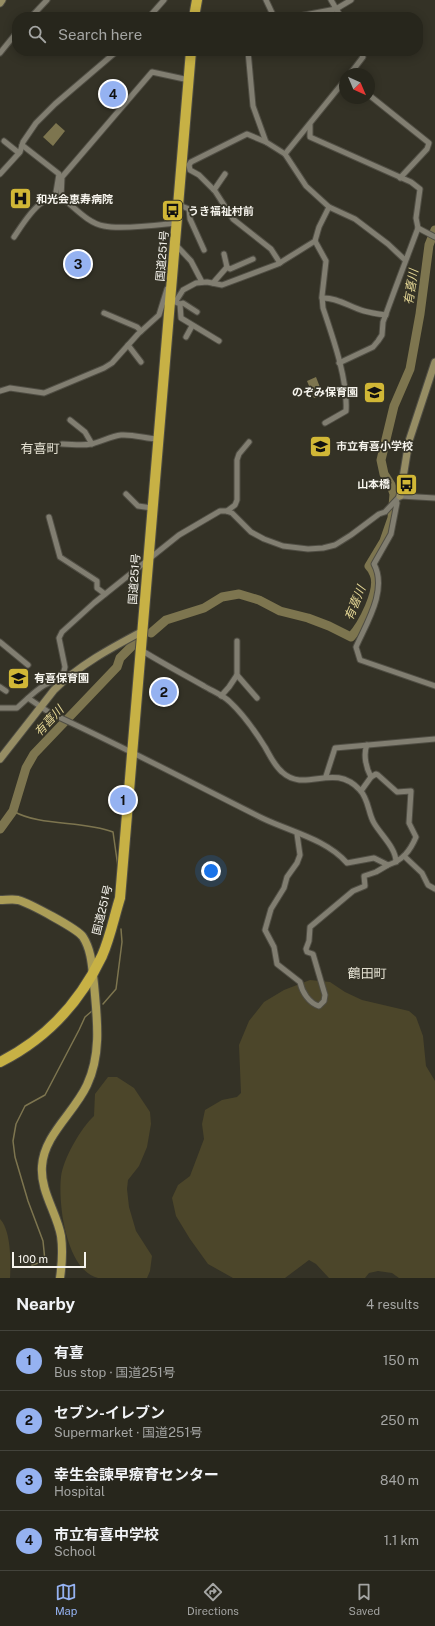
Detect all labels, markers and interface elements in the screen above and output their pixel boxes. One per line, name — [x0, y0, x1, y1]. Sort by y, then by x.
search box — [12, 12, 423, 56]
icon: search — [26, 23, 48, 45]
text: Search here — [58, 26, 142, 43]
north arrow — [339, 68, 375, 104]
pin: 4 — [100, 79, 126, 109]
hospital icon: 和光会恵寿病院 — [7, 186, 33, 212]
place label: 和光会恵寿病院 — [36, 193, 113, 205]
bus stop icon: うき福祉村前 — [159, 198, 185, 224]
place label: うき福祉村前 — [188, 205, 254, 217]
street label: 国道251号 — [154, 230, 170, 282]
pin: 3 — [65, 249, 91, 279]
water label: 有喜川 — [401, 266, 421, 306]
school or university icon: のぞみ保育園 — [361, 379, 387, 405]
place label: のぞみ保育園 — [292, 386, 358, 398]
school or university icon: 市立有喜小学校 — [308, 433, 334, 459]
place label: 市立有喜小学校 — [336, 440, 413, 452]
district label: 有喜町 — [20, 441, 60, 456]
bus stop icon: 山本橋 — [393, 471, 419, 497]
place label: 山本橋 — [357, 478, 390, 490]
street label: 国道251号 — [126, 553, 142, 605]
water label: 有喜川 — [342, 582, 369, 622]
school or university icon: 有喜保育園 — [5, 665, 31, 691]
place label: 有喜保育園 — [34, 672, 89, 684]
pin: 2 — [151, 677, 177, 707]
water label: 有喜川 — [32, 702, 68, 739]
pin: 1 — [110, 785, 136, 815]
your location — [201, 861, 221, 881]
street label: 国道251号 — [90, 884, 114, 936]
district label: 鶴田町 — [347, 966, 387, 981]
scale bar — [12, 1250, 86, 1269]
text: 100 m — [18, 1253, 48, 1265]
text: Nearby — [16, 1294, 75, 1314]
text: 4 results — [366, 1297, 419, 1312]
text: 有喜 — [54, 1344, 84, 1361]
text: 1 — [26, 1353, 32, 1368]
text: 150 m — [383, 1353, 419, 1368]
text: Bus stop · 国道251号 — [54, 1365, 176, 1380]
text: セブン-イレブン — [54, 1404, 165, 1421]
text: 2 — [25, 1413, 33, 1428]
text: 250 m — [381, 1413, 419, 1428]
text: Supermarket · 国道251号 — [54, 1425, 203, 1440]
text: 幸生会諫早療育センター — [54, 1466, 219, 1483]
text: 3 — [25, 1473, 33, 1488]
text: 840 m — [380, 1473, 419, 1488]
text: Hospital — [54, 1484, 105, 1499]
text: 市立有喜中学校 — [54, 1526, 159, 1543]
text: 4 — [25, 1533, 33, 1548]
text: 1.1 km — [384, 1533, 419, 1548]
text: School — [54, 1544, 96, 1559]
tab: Map — [55, 1581, 77, 1617]
tab: Directions — [187, 1581, 239, 1617]
tab: Saved — [349, 1581, 380, 1617]

